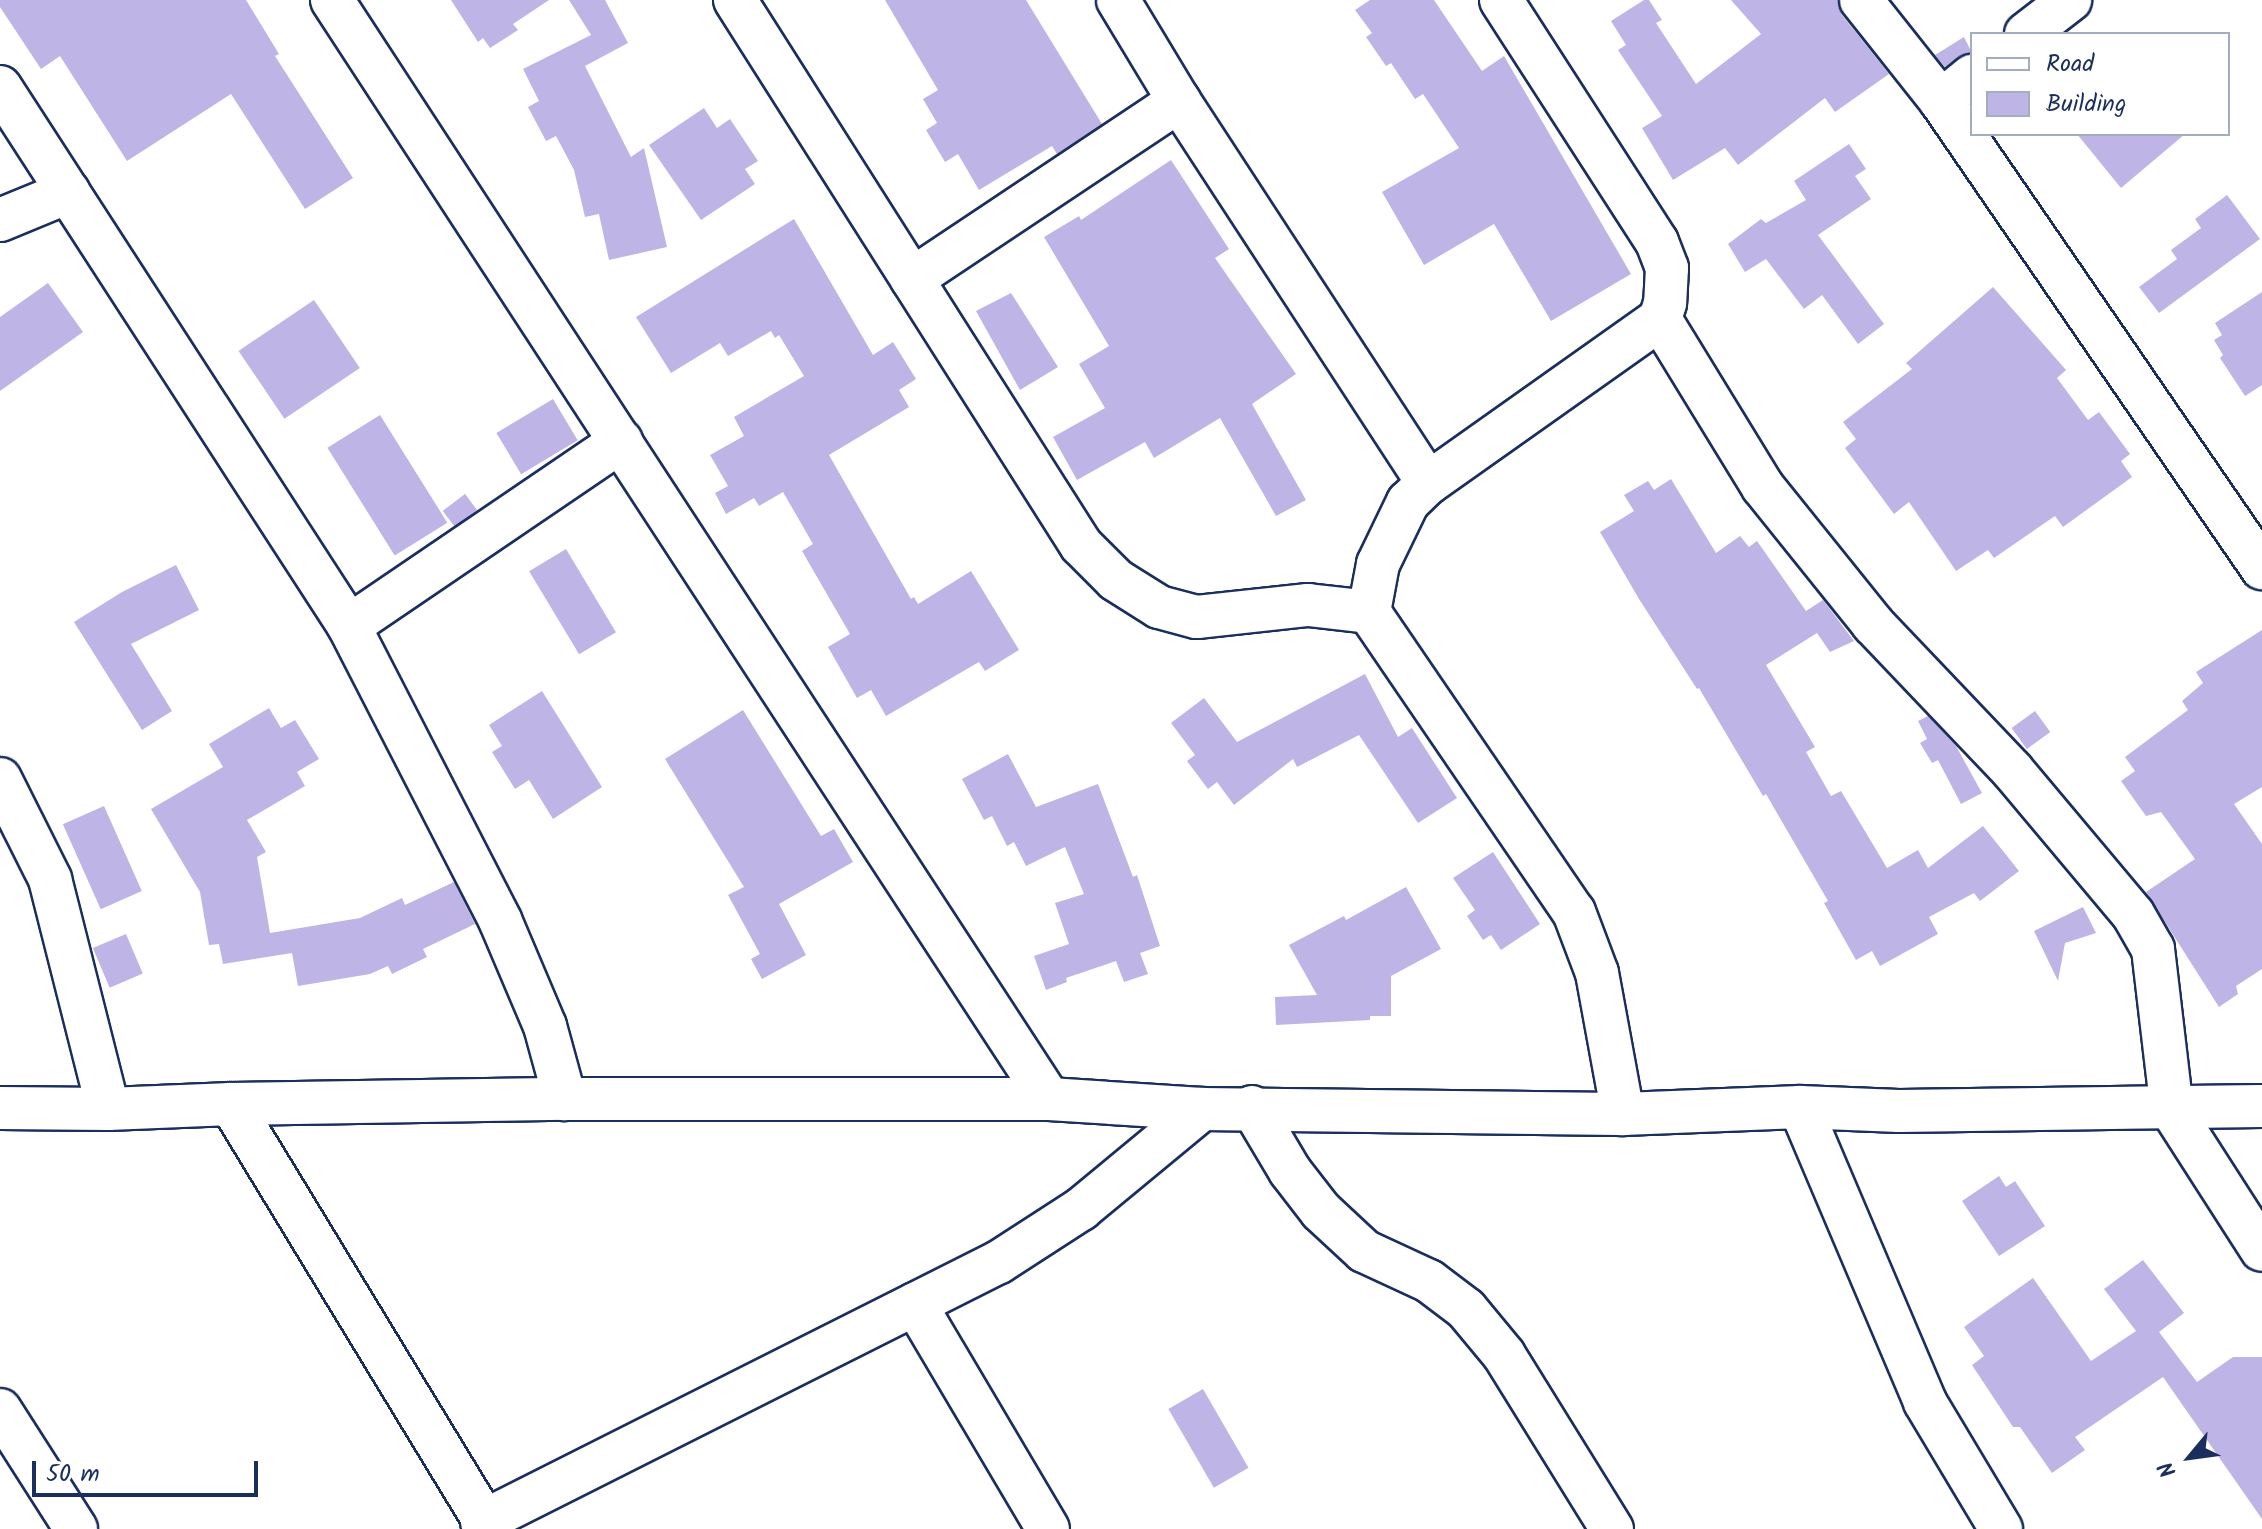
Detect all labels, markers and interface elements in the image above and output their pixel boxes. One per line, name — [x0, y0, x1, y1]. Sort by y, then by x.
legend — [1970, 32, 2230, 136]
text: Road — [2046, 45, 2094, 84]
text: Building — [2046, 85, 2126, 124]
north arrow — [2150, 1417, 2230, 1497]
scale bar — [36, 1445, 262, 1495]
text: N — [2150, 1454, 2187, 1483]
text: 50 m — [46, 1455, 100, 1494]

